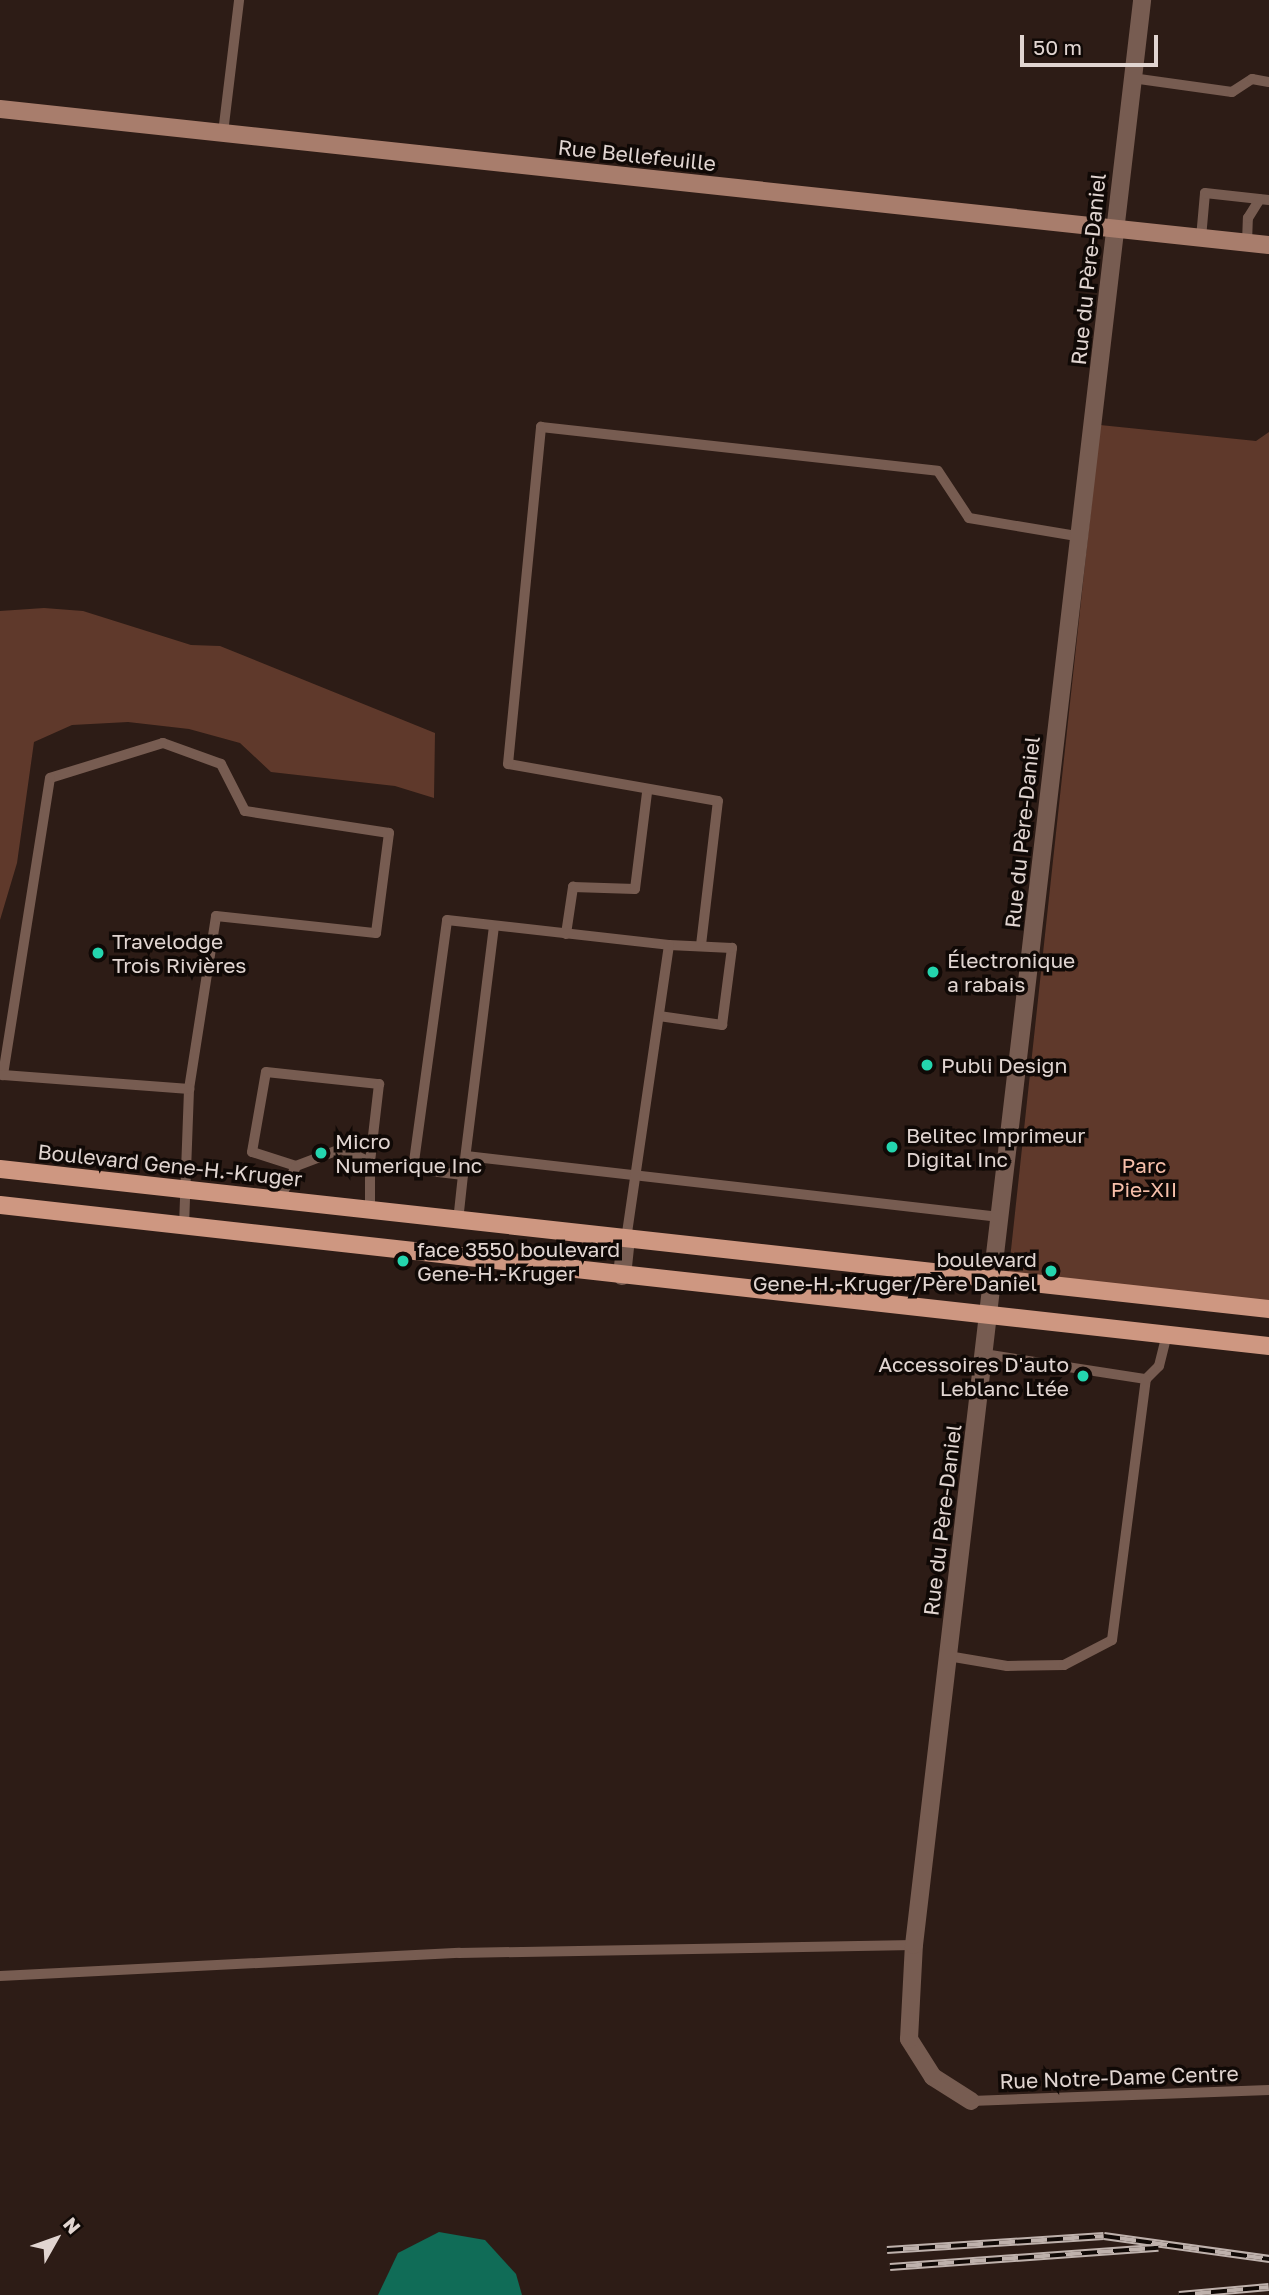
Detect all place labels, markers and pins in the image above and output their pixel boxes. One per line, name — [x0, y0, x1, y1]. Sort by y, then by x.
place label: Travelodge Trois Rivières — [112, 928, 246, 978]
marker: Travelodge Trois Rivières — [90, 945, 106, 961]
place label: Électronique a rabais — [947, 947, 1075, 997]
marker: Électronique a rabais — [925, 964, 941, 980]
place label: Publi Design — [941, 1052, 1067, 1078]
marker: Publi Design — [919, 1057, 935, 1073]
place label: Belitec Imprimeur Digital Inc — [906, 1122, 1085, 1172]
place label: Micro Numerique Inc — [335, 1128, 482, 1178]
marker: Belitec Imprimeur Digital Inc — [884, 1139, 900, 1155]
marker: Micro Numerique Inc — [313, 1145, 329, 1161]
place label: face 3550 boulevard Gene-H.-Kruger — [417, 1236, 620, 1286]
place label: boulevard Gene-H.-Kruger/Père Daniel — [753, 1246, 1037, 1296]
marker: face 3550 boulevard Gene-H.-Kruger — [395, 1253, 411, 1269]
marker: boulevard Gene-H.-Kruger/Père Daniel — [1043, 1263, 1059, 1279]
place label: Accessoires D'auto Leblanc Ltée — [878, 1351, 1069, 1401]
marker: Accessoires D'auto Leblanc Ltée — [1075, 1368, 1091, 1384]

